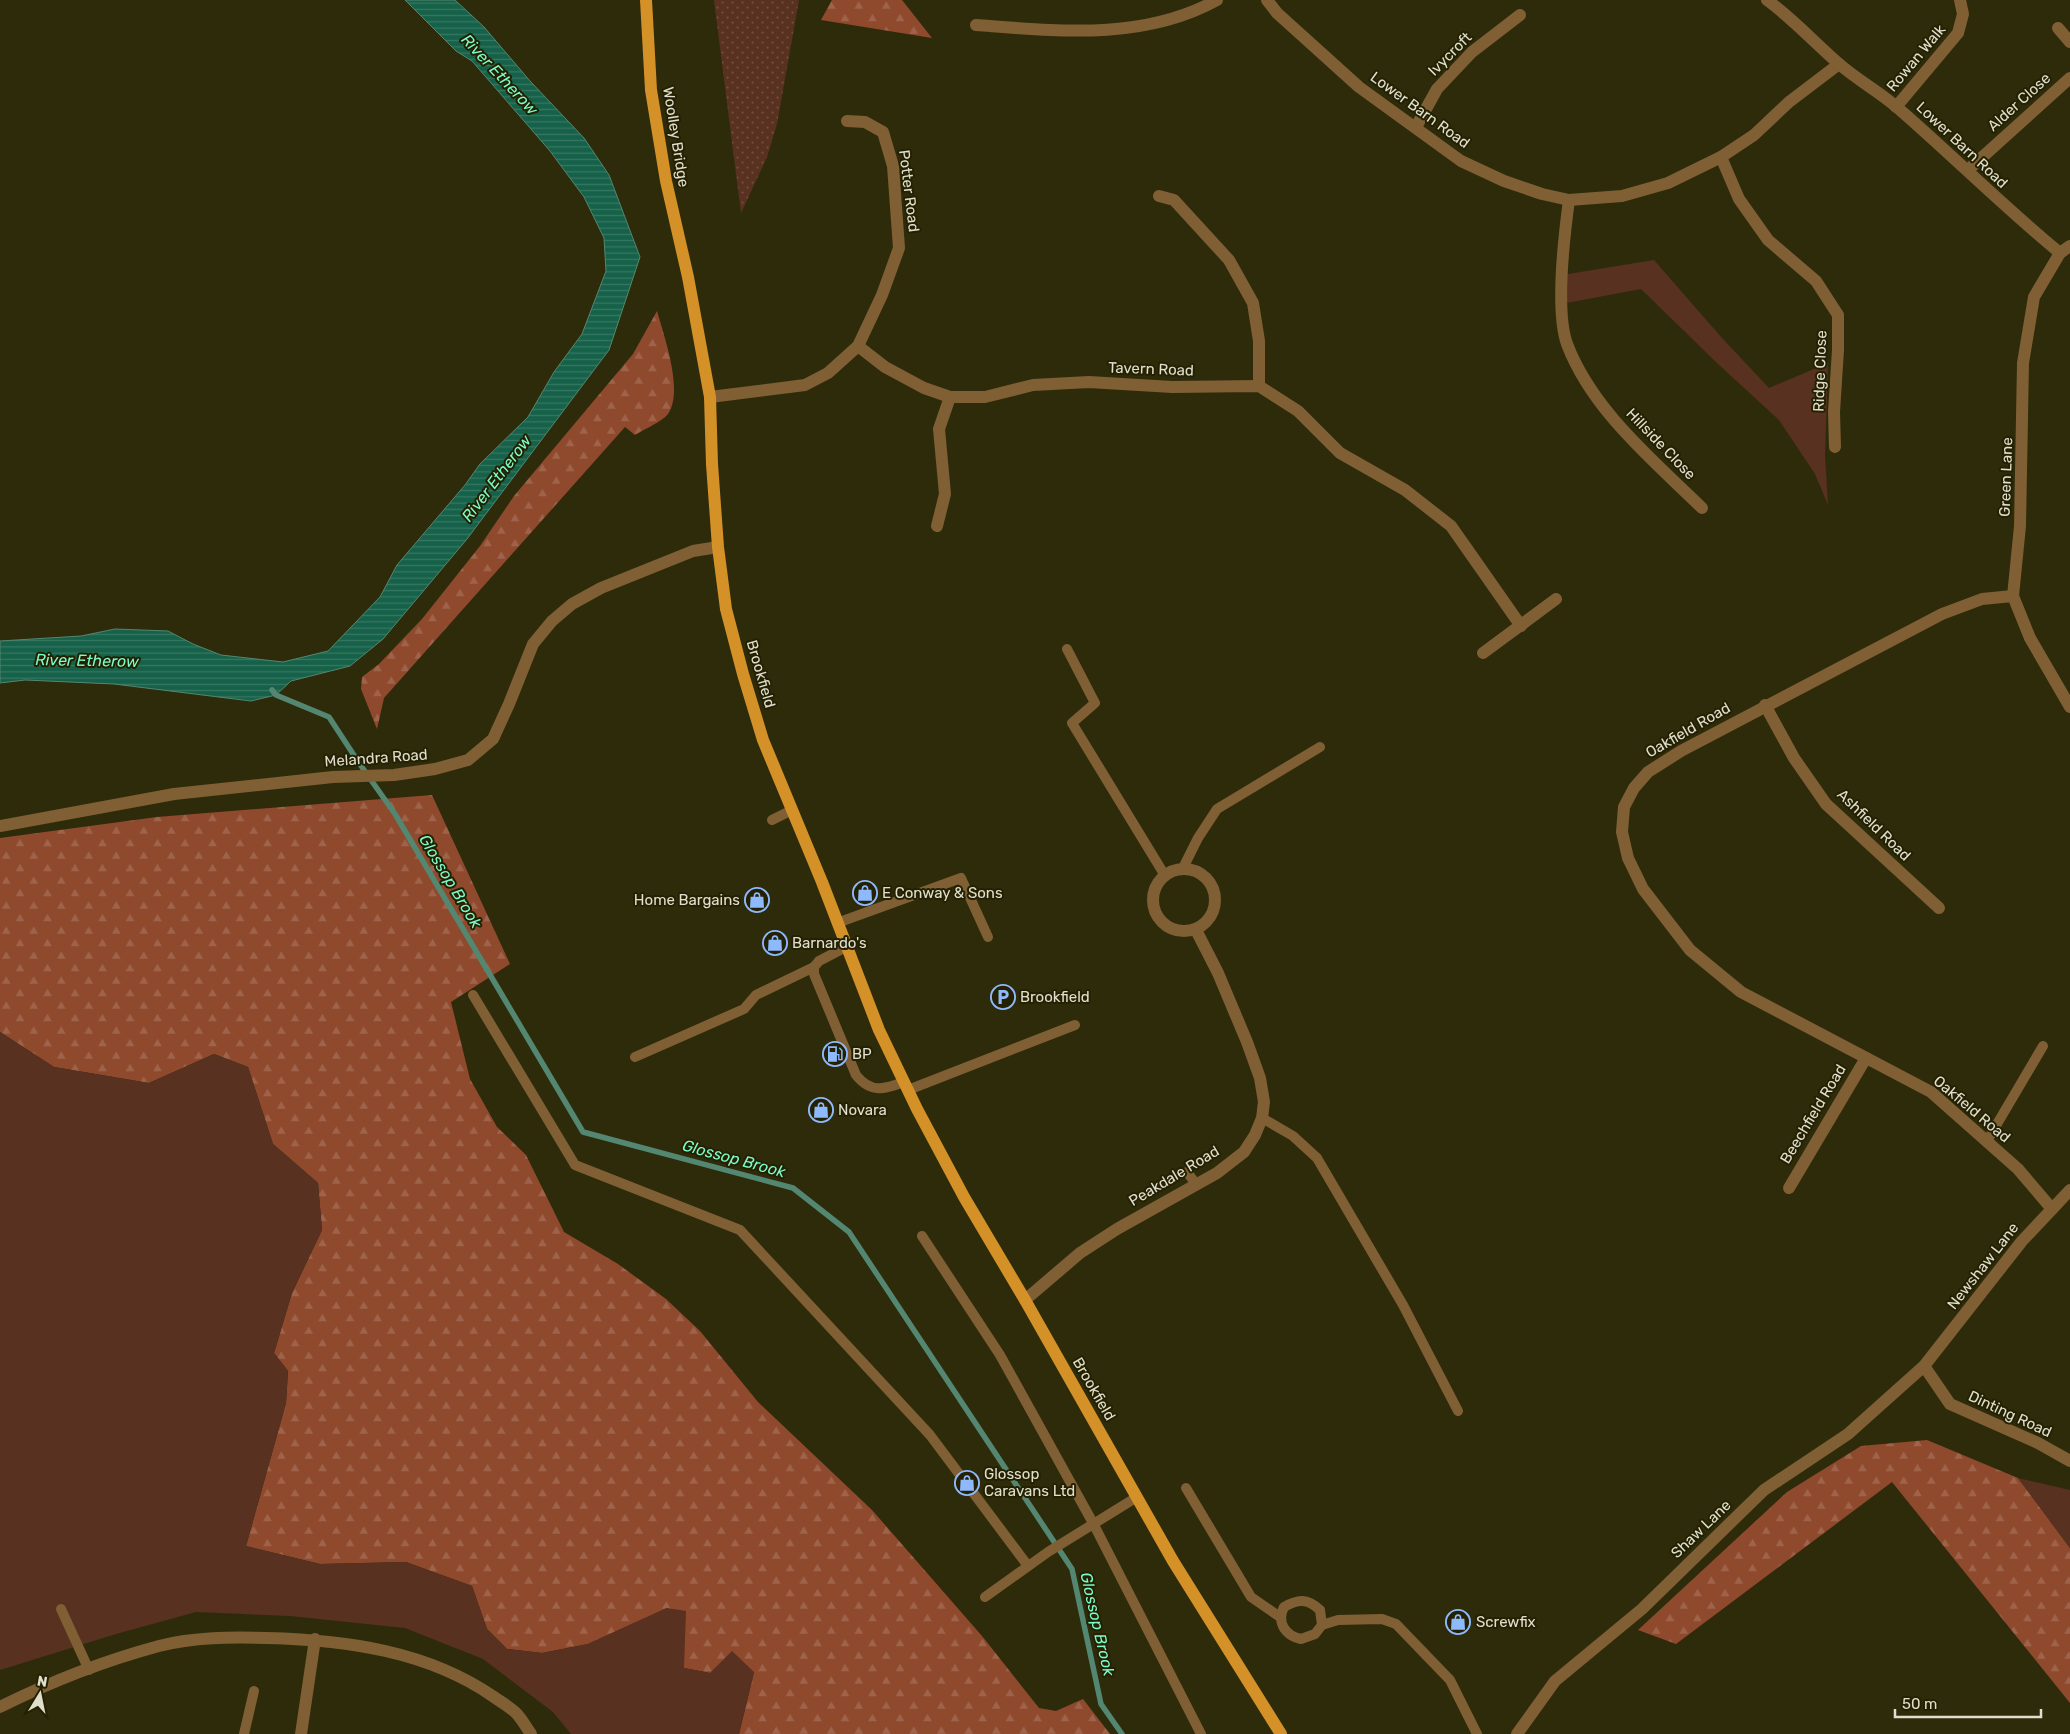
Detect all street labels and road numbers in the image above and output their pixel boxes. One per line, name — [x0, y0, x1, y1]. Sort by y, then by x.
street label: Rowan Walk — [1883, 21, 1949, 95]
street label: Ivycroft — [1424, 28, 1476, 80]
street label: Lower Barn Road — [1367, 68, 1473, 152]
street label: Alder Close — [1984, 69, 2054, 135]
street label: Woolley Bridge — [659, 85, 693, 189]
street label: Lower Barn Road — [1913, 98, 2011, 192]
street label: Potter Road — [895, 149, 923, 233]
street label: Ridge Close — [1810, 330, 1830, 412]
street label: Tavern Road — [1108, 359, 1194, 379]
street label: Hillside Close — [1622, 405, 1700, 483]
street label: Green Lane — [1996, 437, 2016, 517]
street label: Brookfield — [743, 638, 779, 710]
street label: Oakfield Road — [1643, 699, 1733, 761]
street label: Melandra Road — [324, 745, 428, 771]
street label: Ashfield Road — [1834, 785, 1914, 865]
street label: Beechfield Road — [1776, 1061, 1850, 1167]
street label: Oakfield Road — [1930, 1072, 2014, 1146]
street label: Peakdale Road — [1126, 1142, 1222, 1210]
street label: Newshaw Lane — [1944, 1219, 2022, 1313]
street label: Brookfield — [1069, 1354, 1119, 1424]
street label: Dinting Road — [1966, 1387, 2054, 1441]
street label: Shaw Lane — [1667, 1496, 1735, 1562]

